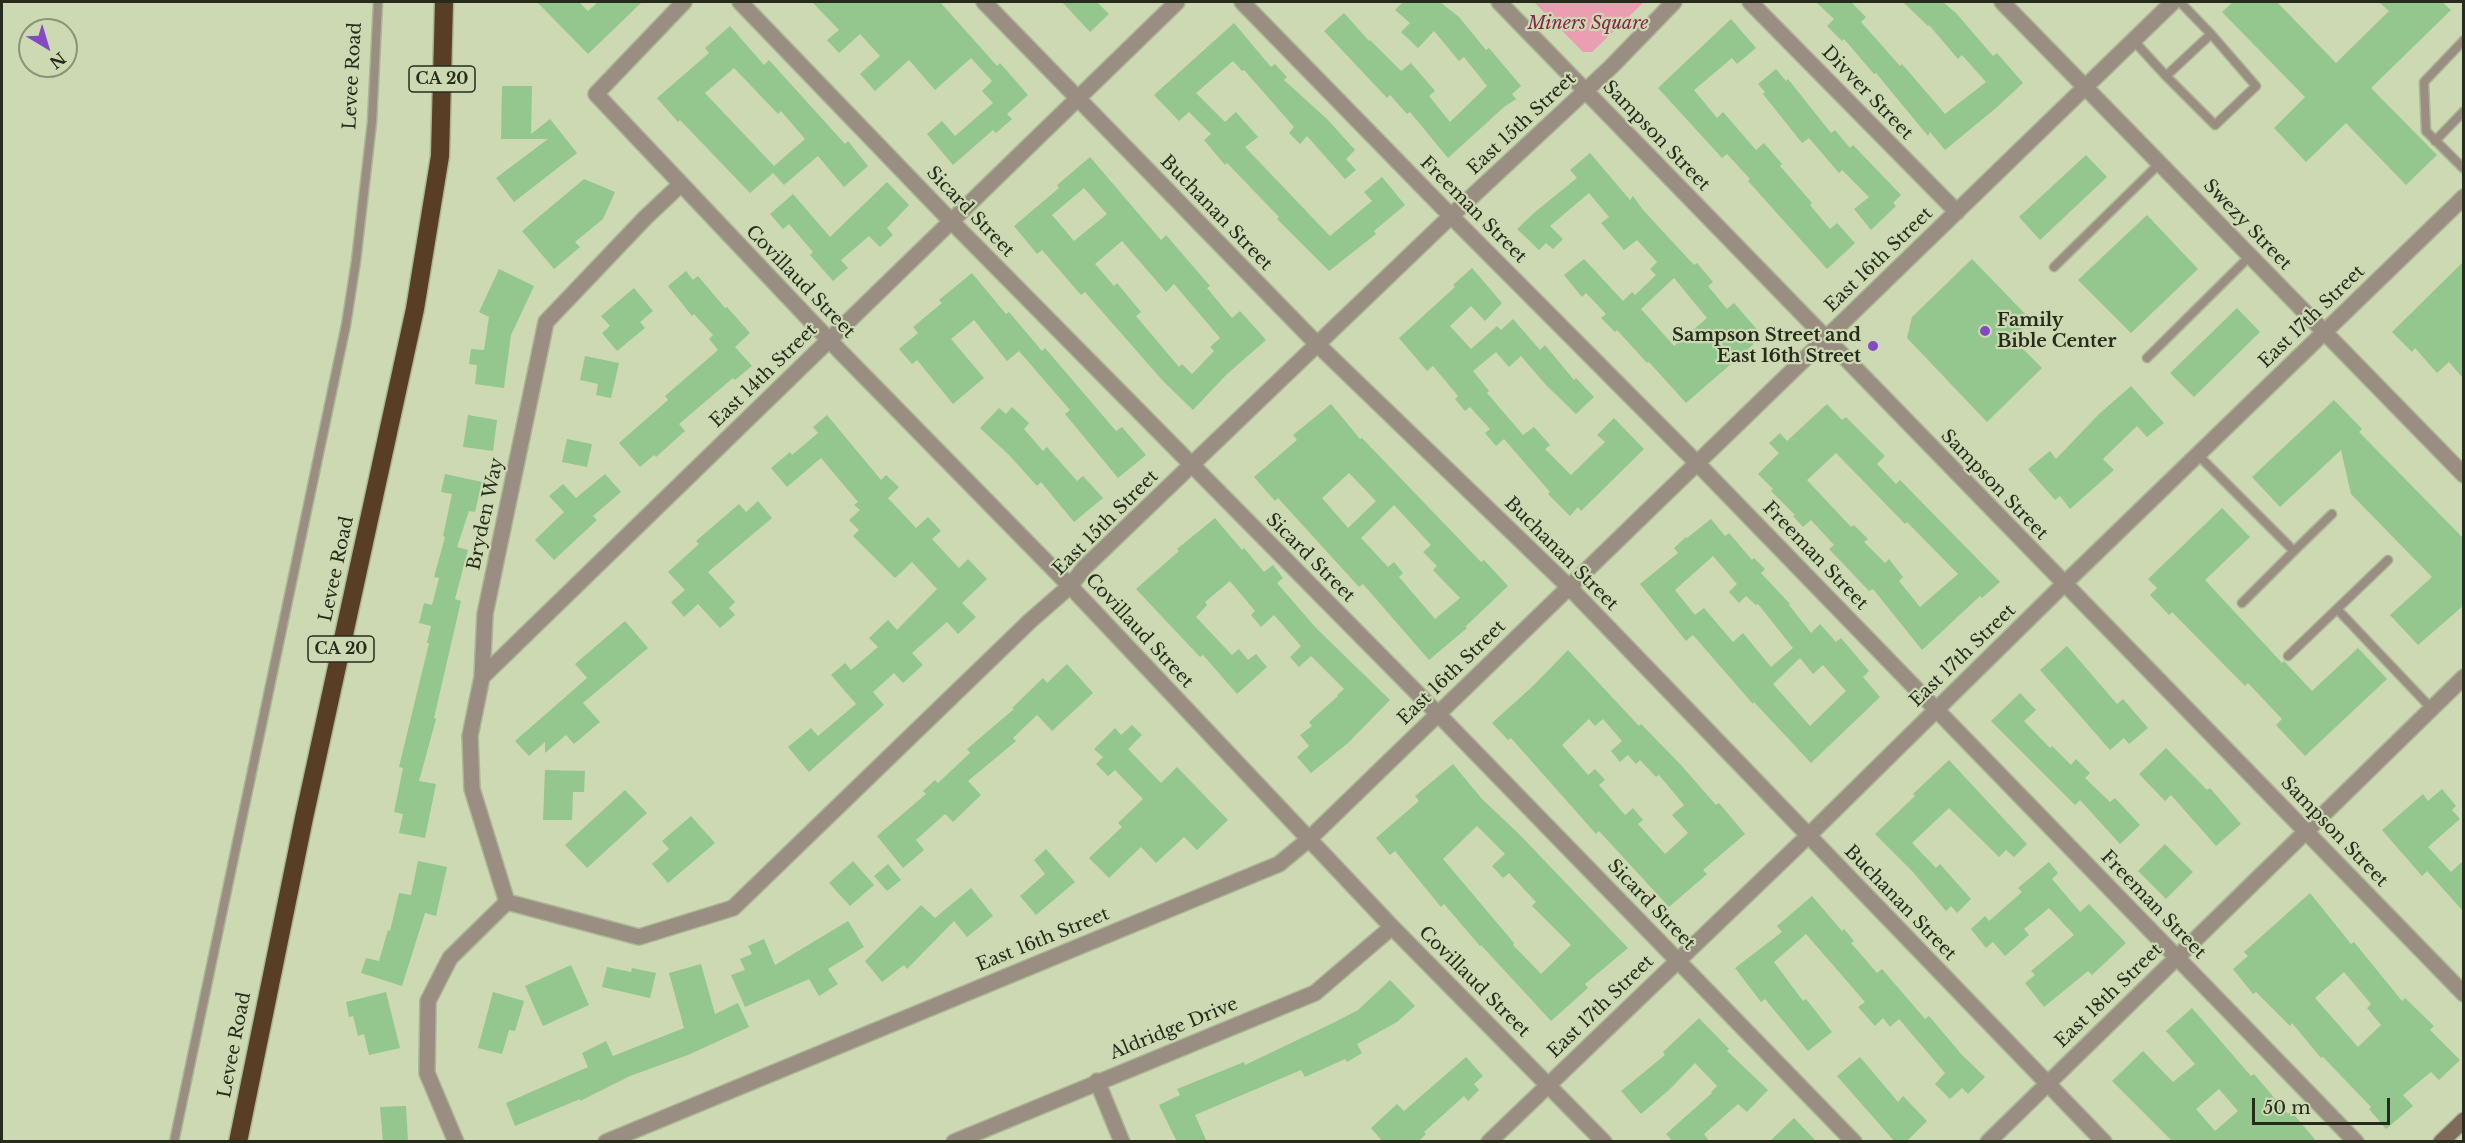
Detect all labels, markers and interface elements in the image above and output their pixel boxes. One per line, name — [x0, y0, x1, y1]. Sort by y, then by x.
park label: Miners Square — [1527, 13, 1649, 35]
north arrow — [18, 18, 78, 78]
street label: Levee Road — [339, 22, 367, 130]
street label: Divver Street — [1817, 42, 1917, 144]
text: N — [46, 48, 70, 73]
road number: CA 20 — [409, 66, 475, 92]
street label: East 15th Street — [1463, 68, 1581, 180]
street label: Sampson Street — [1598, 76, 1714, 196]
street label: Buchanan Street — [1155, 151, 1277, 275]
street label: Freeman Street — [1415, 152, 1531, 268]
street label: Sicard Street — [922, 162, 1018, 262]
street label: Swezy Street — [2198, 175, 2296, 275]
street label: East 16th Street — [1821, 203, 1937, 317]
street label: Covillaud Street — [741, 221, 859, 343]
street label: East 17th Street — [2255, 261, 2369, 373]
place label: Family Bible Center — [1997, 310, 2116, 352]
street label: East 14th Street — [706, 320, 822, 432]
marker: Family Bible Center — [1978, 324, 1992, 338]
place label: Sampson Street and East 16th Street — [1672, 325, 1861, 368]
marker: Sampson Street and East 16th Street — [1866, 339, 1880, 353]
street label: Sampson Street — [1936, 425, 2052, 545]
street label: Bryden Way — [464, 456, 508, 572]
street label: East 15th Street — [1049, 466, 1163, 580]
street label: Buchanan Street — [1500, 493, 1622, 615]
street label: Freeman Street — [1758, 497, 1872, 615]
street label: Sicard Street — [1261, 509, 1359, 607]
street label: Levee Road — [315, 514, 359, 624]
street label: Covillaud Street — [1081, 569, 1197, 693]
street label: East 17th Street — [1906, 600, 2020, 712]
street label: East 16th Street — [1394, 616, 1510, 730]
road number: CA 20 — [308, 636, 374, 662]
street label: Sampson Street — [2276, 772, 2392, 892]
street label: Buchanan Street — [1839, 841, 1961, 965]
street label: Freeman Street — [2096, 846, 2210, 964]
street label: Sicard Street — [1603, 855, 1699, 955]
street label: East 16th Street — [973, 904, 1113, 976]
street label: Covillaud Street — [1414, 922, 1534, 1042]
street label: East 18th Street — [2051, 939, 2167, 1053]
street label: East 17th Street — [1544, 951, 1658, 1063]
street label: Levee Road — [214, 990, 256, 1100]
street label: Aldridge Drive — [1107, 993, 1241, 1065]
scale bar — [2255, 1086, 2393, 1124]
text: 50 m — [2263, 1097, 2311, 1119]

